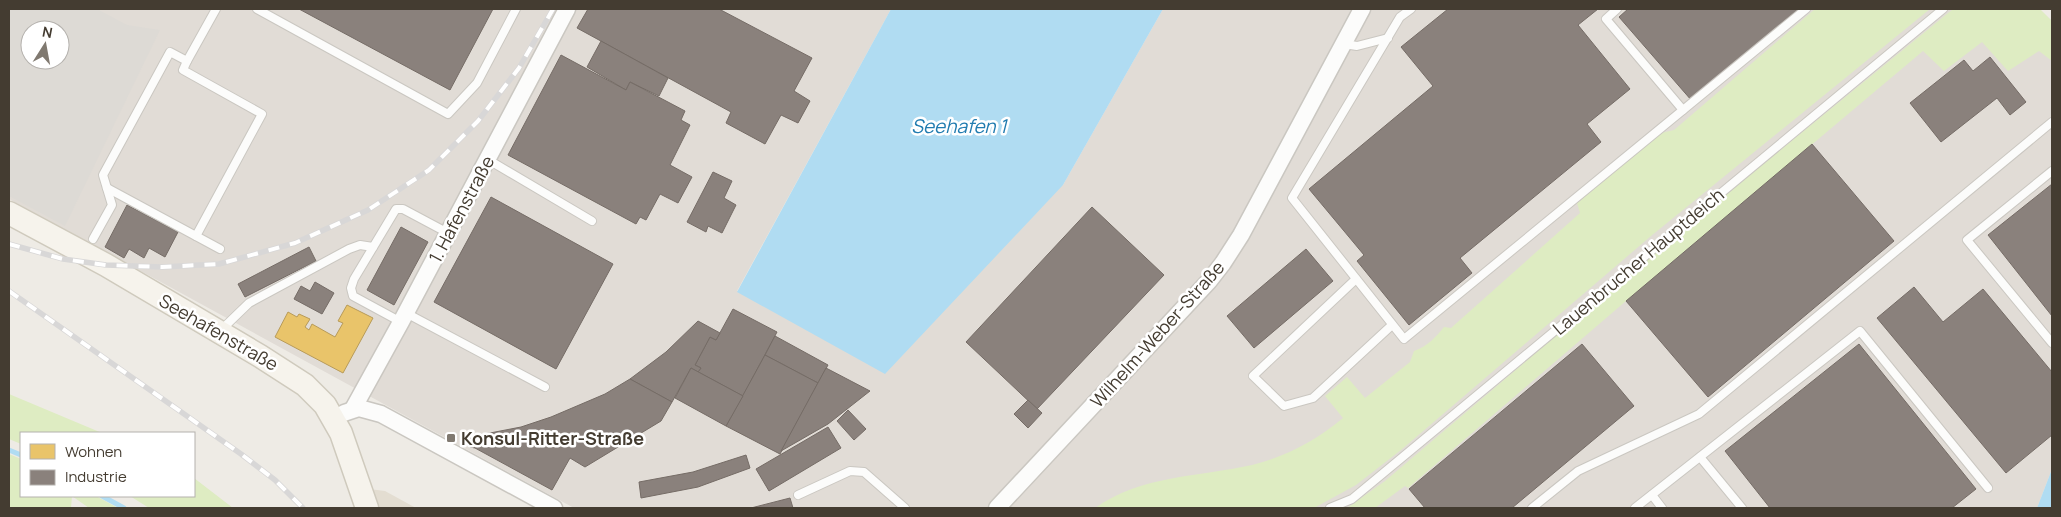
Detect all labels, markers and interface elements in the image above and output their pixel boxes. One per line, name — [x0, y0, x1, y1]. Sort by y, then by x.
north arrow — [20, 20, 70, 70]
text: N — [41, 21, 54, 42]
water label: Seehafen 1 — [911, 113, 1008, 139]
street label: 1. Hafenstraße — [423, 151, 499, 267]
street label: Lauenbrucher Hauptdeich — [1547, 182, 1729, 340]
street label: Wilhelm-Weber-Straße — [1085, 256, 1229, 412]
street label: Seehafenstraße — [155, 288, 283, 376]
place label: Konsul-Ritter-Straße — [461, 426, 644, 450]
legend — [20, 432, 195, 497]
marker: Konsul-Ritter-Straße — [445, 432, 457, 444]
text: Wohnen — [65, 441, 122, 462]
text: Industrie — [65, 466, 127, 487]

